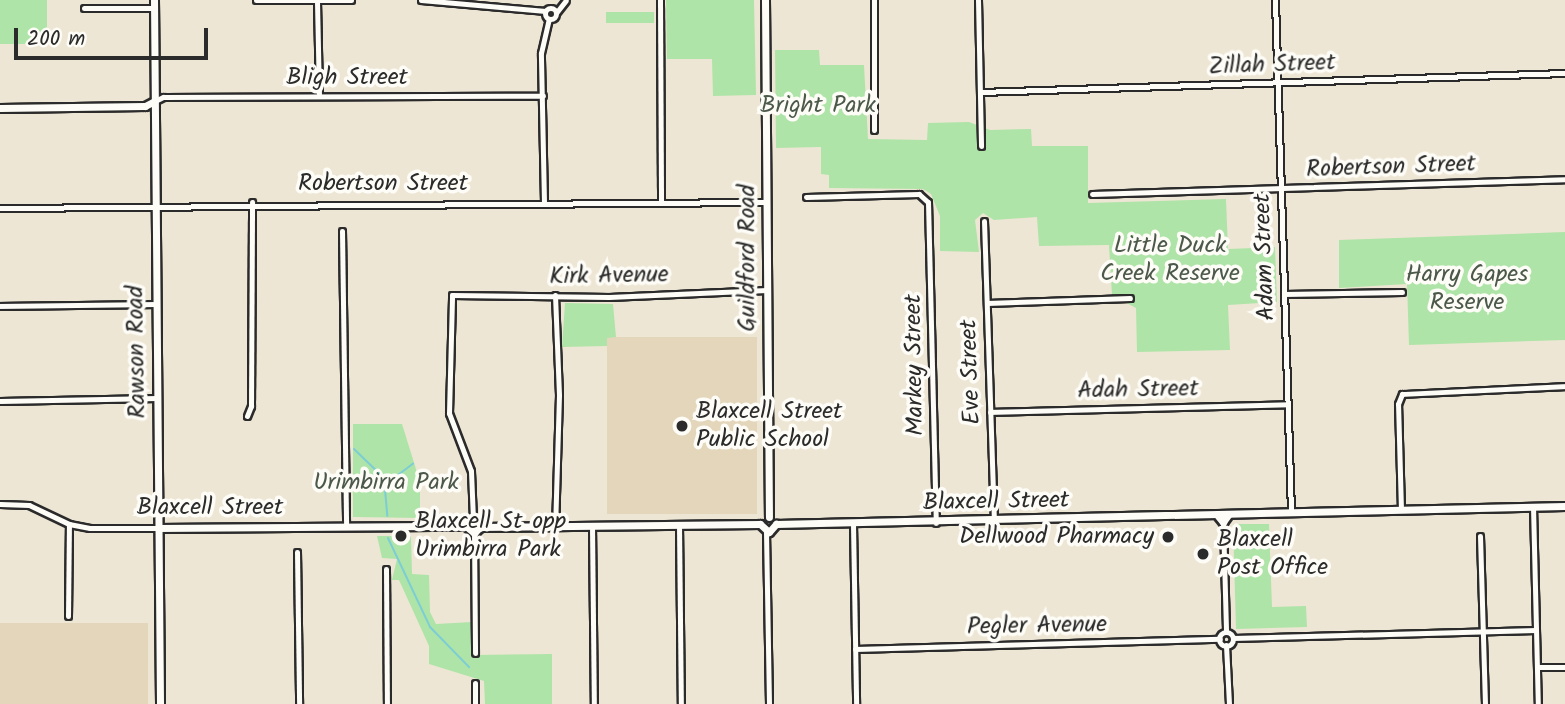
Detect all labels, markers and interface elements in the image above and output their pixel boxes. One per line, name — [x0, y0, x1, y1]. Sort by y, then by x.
scale bar — [18, 14, 212, 58]
text: 200 m — [27, 23, 85, 56]
street label: Zillah Street — [1208, 48, 1336, 82]
street label: Bligh Street — [286, 64, 408, 92]
park label: Bright Park — [760, 92, 876, 120]
street label: Robertson Street — [1306, 150, 1476, 184]
street label: Robertson Street — [298, 170, 468, 198]
street label: Guildford Road — [734, 184, 762, 332]
street label: Adam Street — [1248, 193, 1282, 321]
park label: Little Duck Creek Reserve — [1100, 232, 1240, 288]
street label: Kirk Avenue — [549, 261, 669, 291]
park label: Harry Gapes Reserve — [1406, 261, 1528, 317]
street label: Rawson Road — [121, 285, 153, 419]
street label: Markey Street — [899, 294, 931, 436]
street label: Eve Street — [955, 319, 987, 425]
street label: Adah Street — [1077, 375, 1199, 405]
place label: Blaxcell Street Public School — [696, 398, 842, 454]
marker: Blaxcell Street Public School — [674, 418, 690, 434]
park label: Urimbirra Park — [313, 469, 459, 497]
street label: Blaxcell Street — [923, 486, 1069, 518]
street label: Blaxcell Street — [137, 494, 283, 522]
place label: Blaxcell St opp Urimbirra Park — [415, 508, 566, 564]
place label: Dellwood Pharmacy — [959, 523, 1154, 551]
place label: Blaxcell Post Office — [1217, 526, 1328, 582]
marker: Blaxcell St opp Urimbirra Park — [393, 528, 409, 544]
marker: Dellwood Pharmacy — [1160, 529, 1176, 545]
marker: Blaxcell Post Office — [1195, 546, 1211, 562]
street label: Pegler Avenue — [967, 610, 1107, 642]

